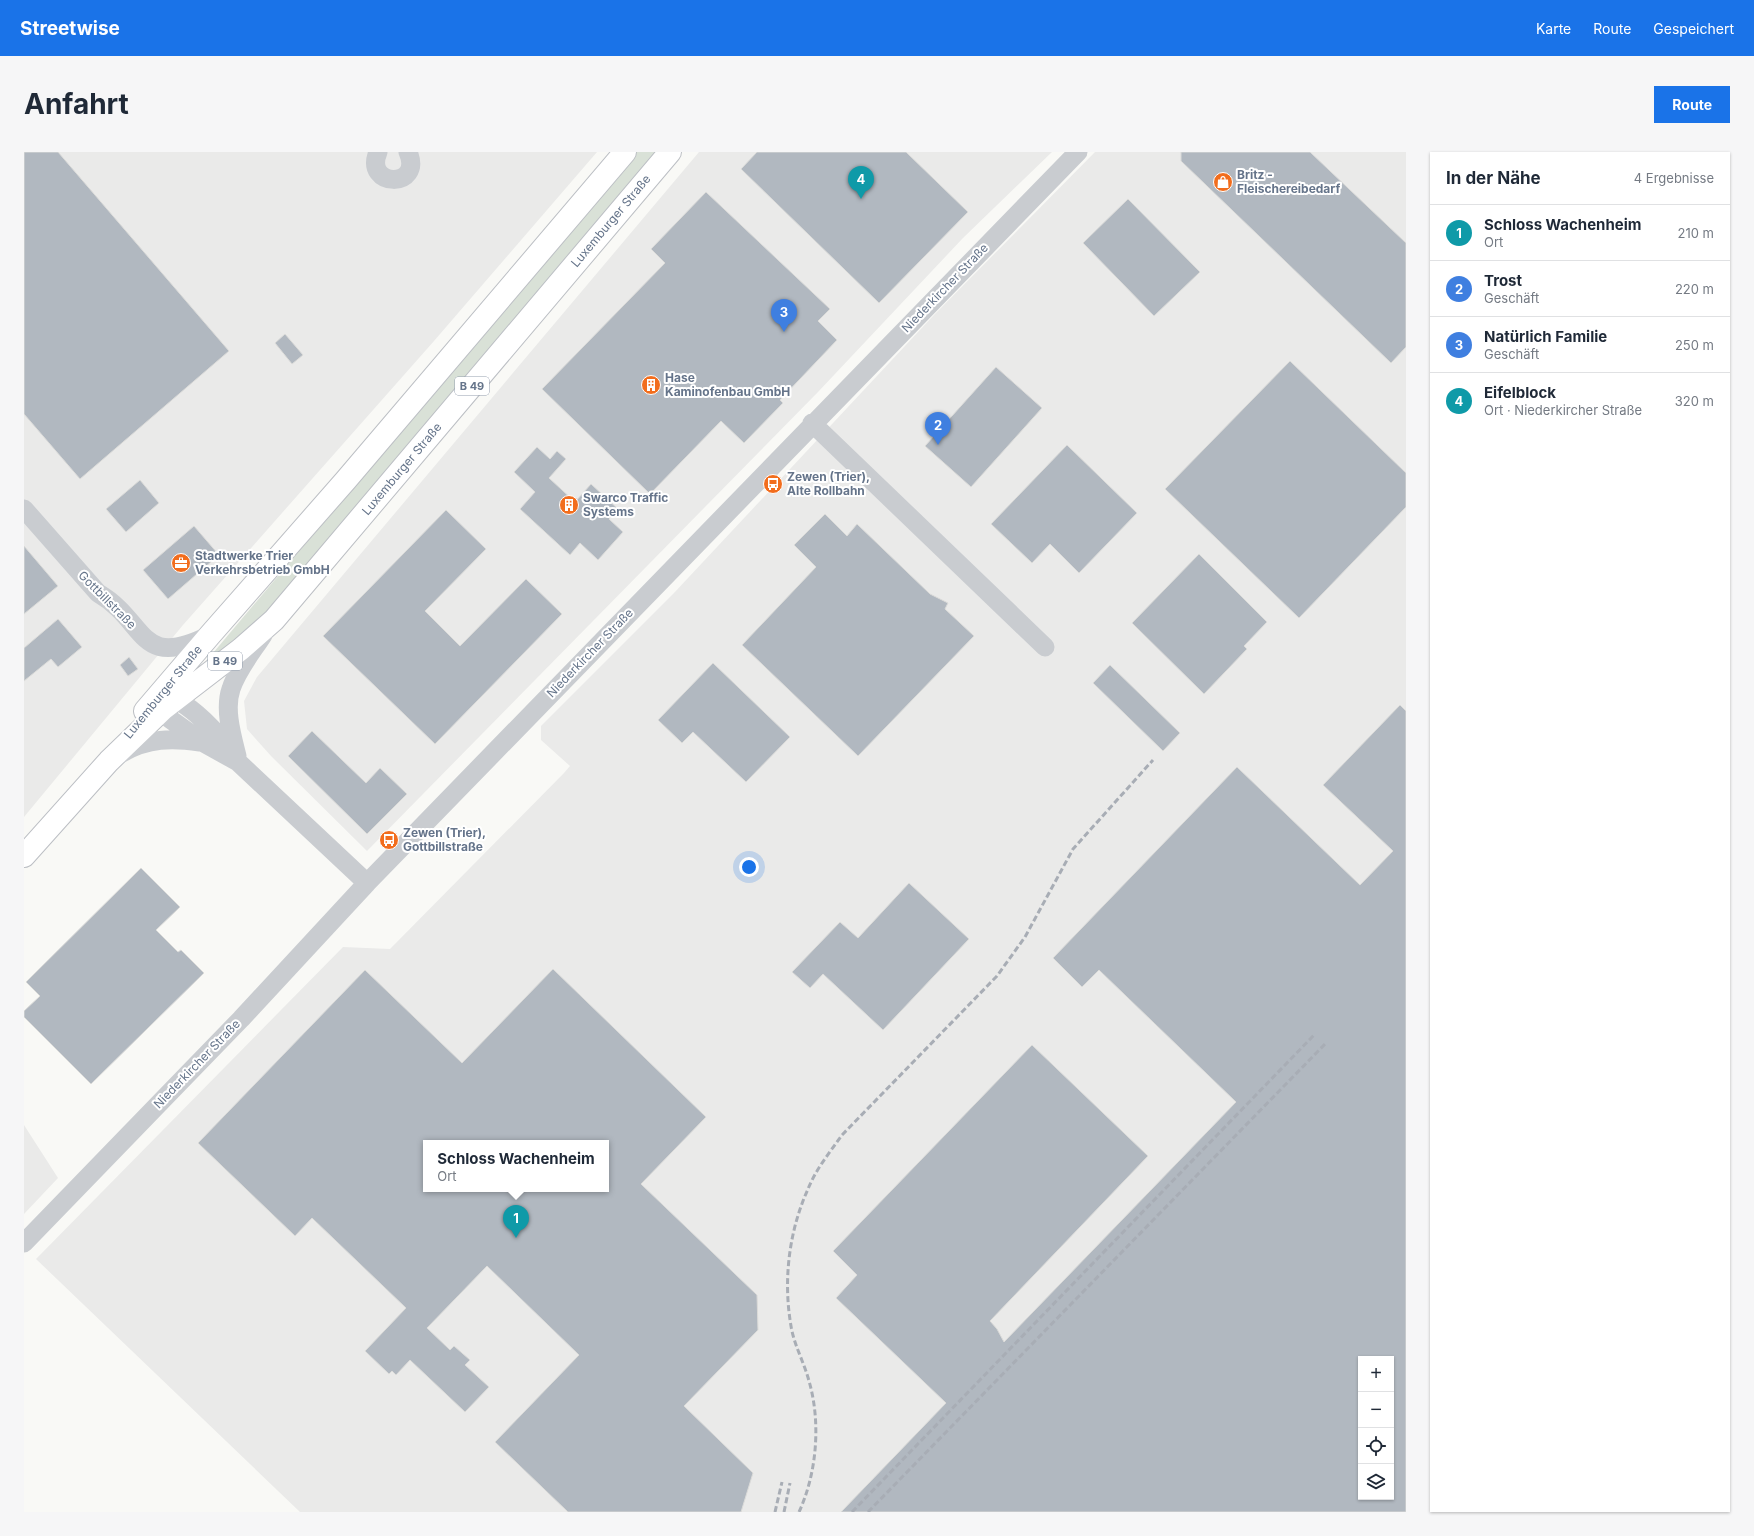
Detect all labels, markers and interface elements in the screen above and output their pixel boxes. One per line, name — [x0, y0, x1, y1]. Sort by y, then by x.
text: Streetwise — [20, 17, 120, 40]
text: Karte — [1536, 20, 1571, 37]
text: Route — [1593, 20, 1631, 37]
text: Gespeichert — [1653, 20, 1734, 37]
button: Route — [1654, 86, 1730, 123]
text: Anfahrt — [24, 87, 129, 121]
pin: 4 — [848, 166, 874, 199]
place label: Britz - Fleischereibedarf — [1237, 167, 1340, 196]
text: In der Nähe — [1446, 168, 1541, 188]
text: 4 Ergebnisse — [1634, 170, 1714, 186]
street label: Luxemburger Straße — [568, 171, 654, 270]
shop icon: Britz - Fleischereibedarf — [1212, 171, 1234, 193]
text: Schloss Wachenheim — [1484, 215, 1641, 234]
text: 1 — [1456, 225, 1462, 241]
text: 210 m — [1678, 225, 1714, 241]
text: Ort — [1484, 234, 1503, 250]
street label: Niederkircher Straße — [898, 240, 991, 335]
text: Trost — [1484, 271, 1522, 290]
text: 2 — [1455, 281, 1463, 297]
text: 220 m — [1675, 281, 1714, 297]
text: Geschäft — [1484, 290, 1539, 306]
pin: 3 — [771, 299, 797, 332]
text: Natürlich Familie — [1484, 327, 1607, 346]
text: 3 — [1455, 337, 1463, 353]
text: 250 m — [1675, 337, 1714, 353]
text: Geschäft — [1484, 346, 1539, 362]
place label: Hase Kaminofenbau GmbH — [665, 370, 790, 399]
building icon: Hase Kaminofenbau GmbH — [640, 374, 662, 396]
road number: B 49 — [455, 377, 489, 395]
text: Eifelblock — [1484, 383, 1556, 402]
text: 4 — [1455, 393, 1463, 409]
text: 320 m — [1675, 393, 1714, 409]
text: Ort · Niederkircher Straße — [1484, 402, 1642, 418]
pin: 2 — [925, 412, 951, 445]
street label: Luxemburger Straße — [359, 419, 445, 518]
place label: Zewen (Trier), Alte Rollbahn — [787, 469, 870, 498]
bus stop icon: Zewen (Trier), Alte Rollbahn — [762, 473, 784, 495]
place label: Swarco Traffic Systems — [583, 490, 668, 519]
building icon: Swarco Traffic Systems — [558, 494, 580, 516]
place label: Stadtwerke Trier Verkehrsbetrieb GmbH — [195, 548, 330, 577]
office icon: Stadtwerke Trier Verkehrsbetrieb GmbH — [170, 552, 192, 574]
street label: Gottbillstraße — [75, 568, 139, 632]
street label: Niederkircher Straße — [543, 605, 636, 700]
street label: Luxemburger Straße — [120, 642, 205, 741]
road number: B 49 — [208, 652, 242, 670]
place label: Zewen (Trier), Gottbillstraße — [403, 825, 486, 854]
bus stop icon: Zewen (Trier), Gottbillstraße — [378, 829, 400, 851]
your location — [739, 857, 759, 877]
street label: Niederkircher Straße — [150, 1016, 243, 1111]
popup — [423, 1140, 609, 1192]
text: Schloss Wachenheim — [437, 1149, 595, 1168]
text: Ort — [437, 1168, 457, 1184]
pin: 1 — [503, 1205, 529, 1238]
map controls — [1358, 1356, 1394, 1500]
button: + — [1358, 1356, 1394, 1392]
button: − — [1358, 1392, 1394, 1428]
button: locate — [1358, 1428, 1394, 1464]
button: layers — [1358, 1464, 1394, 1500]

